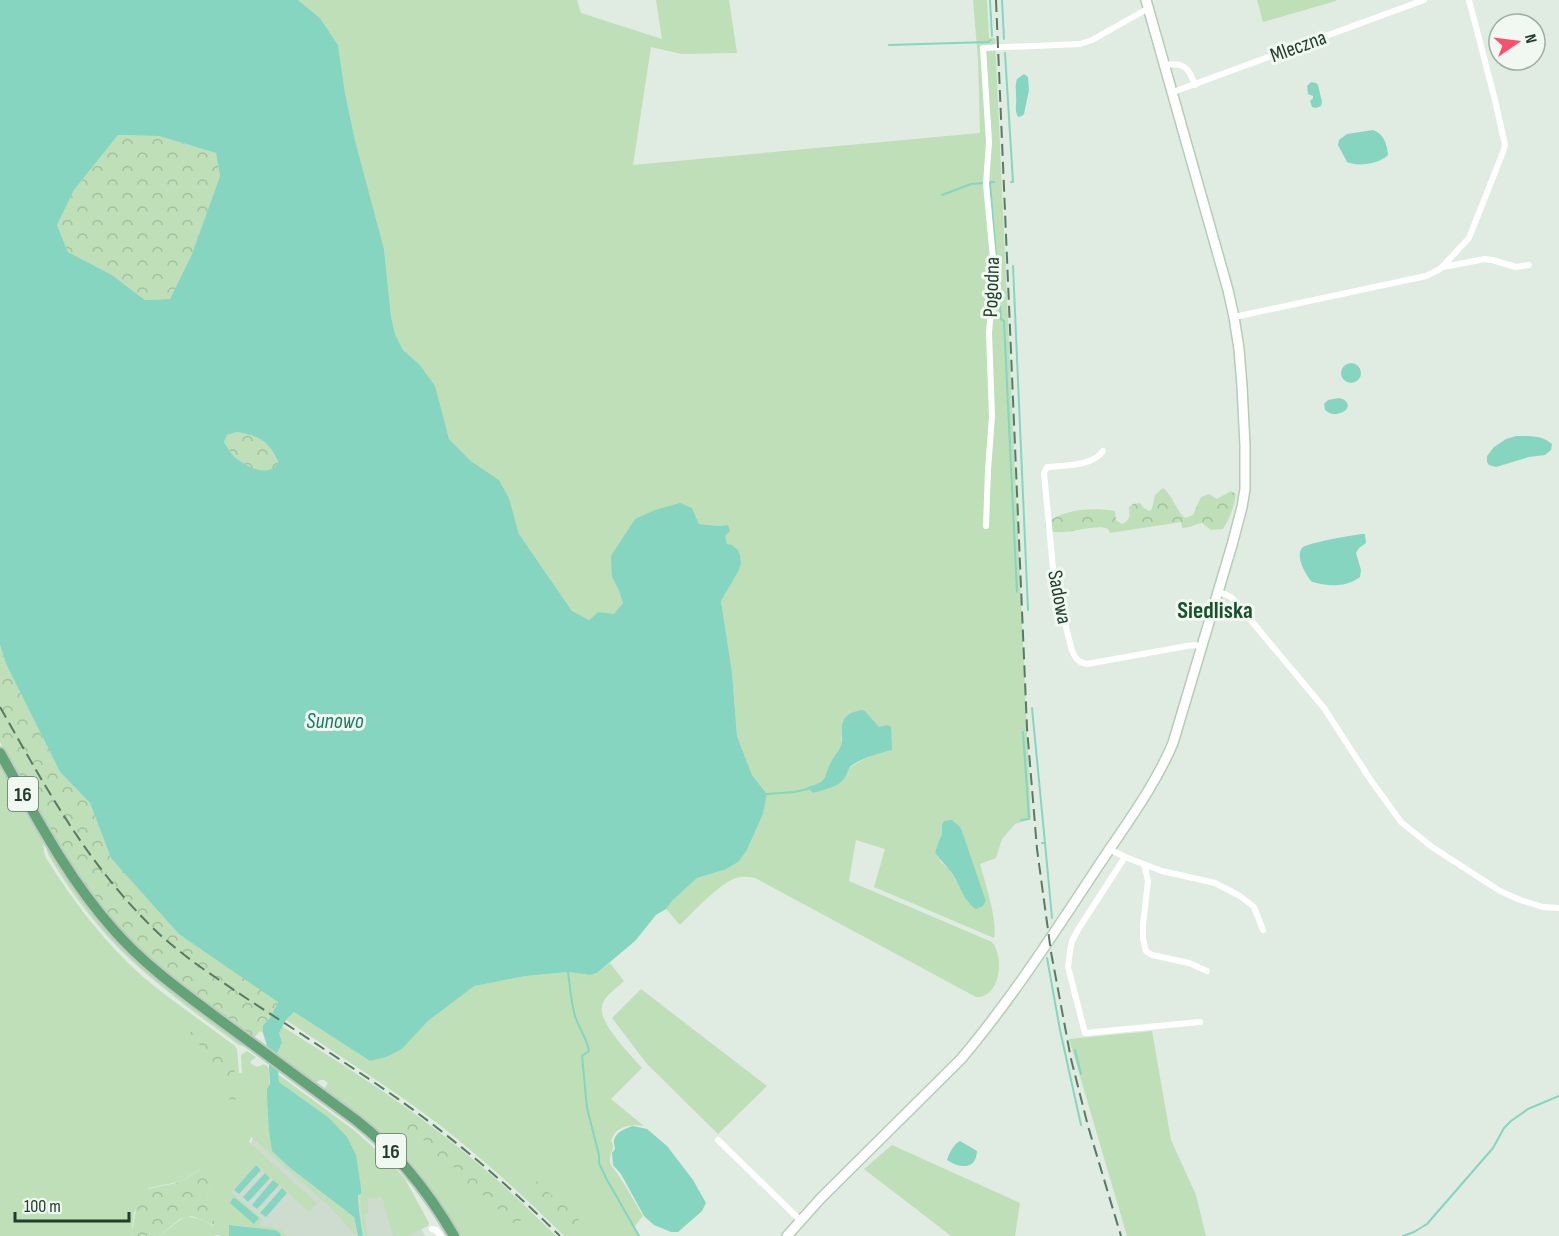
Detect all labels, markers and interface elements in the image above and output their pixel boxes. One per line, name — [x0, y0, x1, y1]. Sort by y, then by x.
north arrow — [1487, 12, 1547, 72]
street label: Mleczna — [1267, 25, 1330, 68]
text: N — [1520, 32, 1540, 45]
street label: Pogodna — [978, 256, 1005, 318]
street label: Sadowa — [1042, 568, 1077, 626]
district label: Siedliska — [1177, 596, 1253, 625]
water label: Sunowo — [306, 708, 364, 735]
road number: 16 — [8, 777, 38, 811]
road number: 16 — [376, 1134, 406, 1168]
scale bar — [15, 1185, 129, 1223]
text: 100 m — [24, 1196, 61, 1217]

